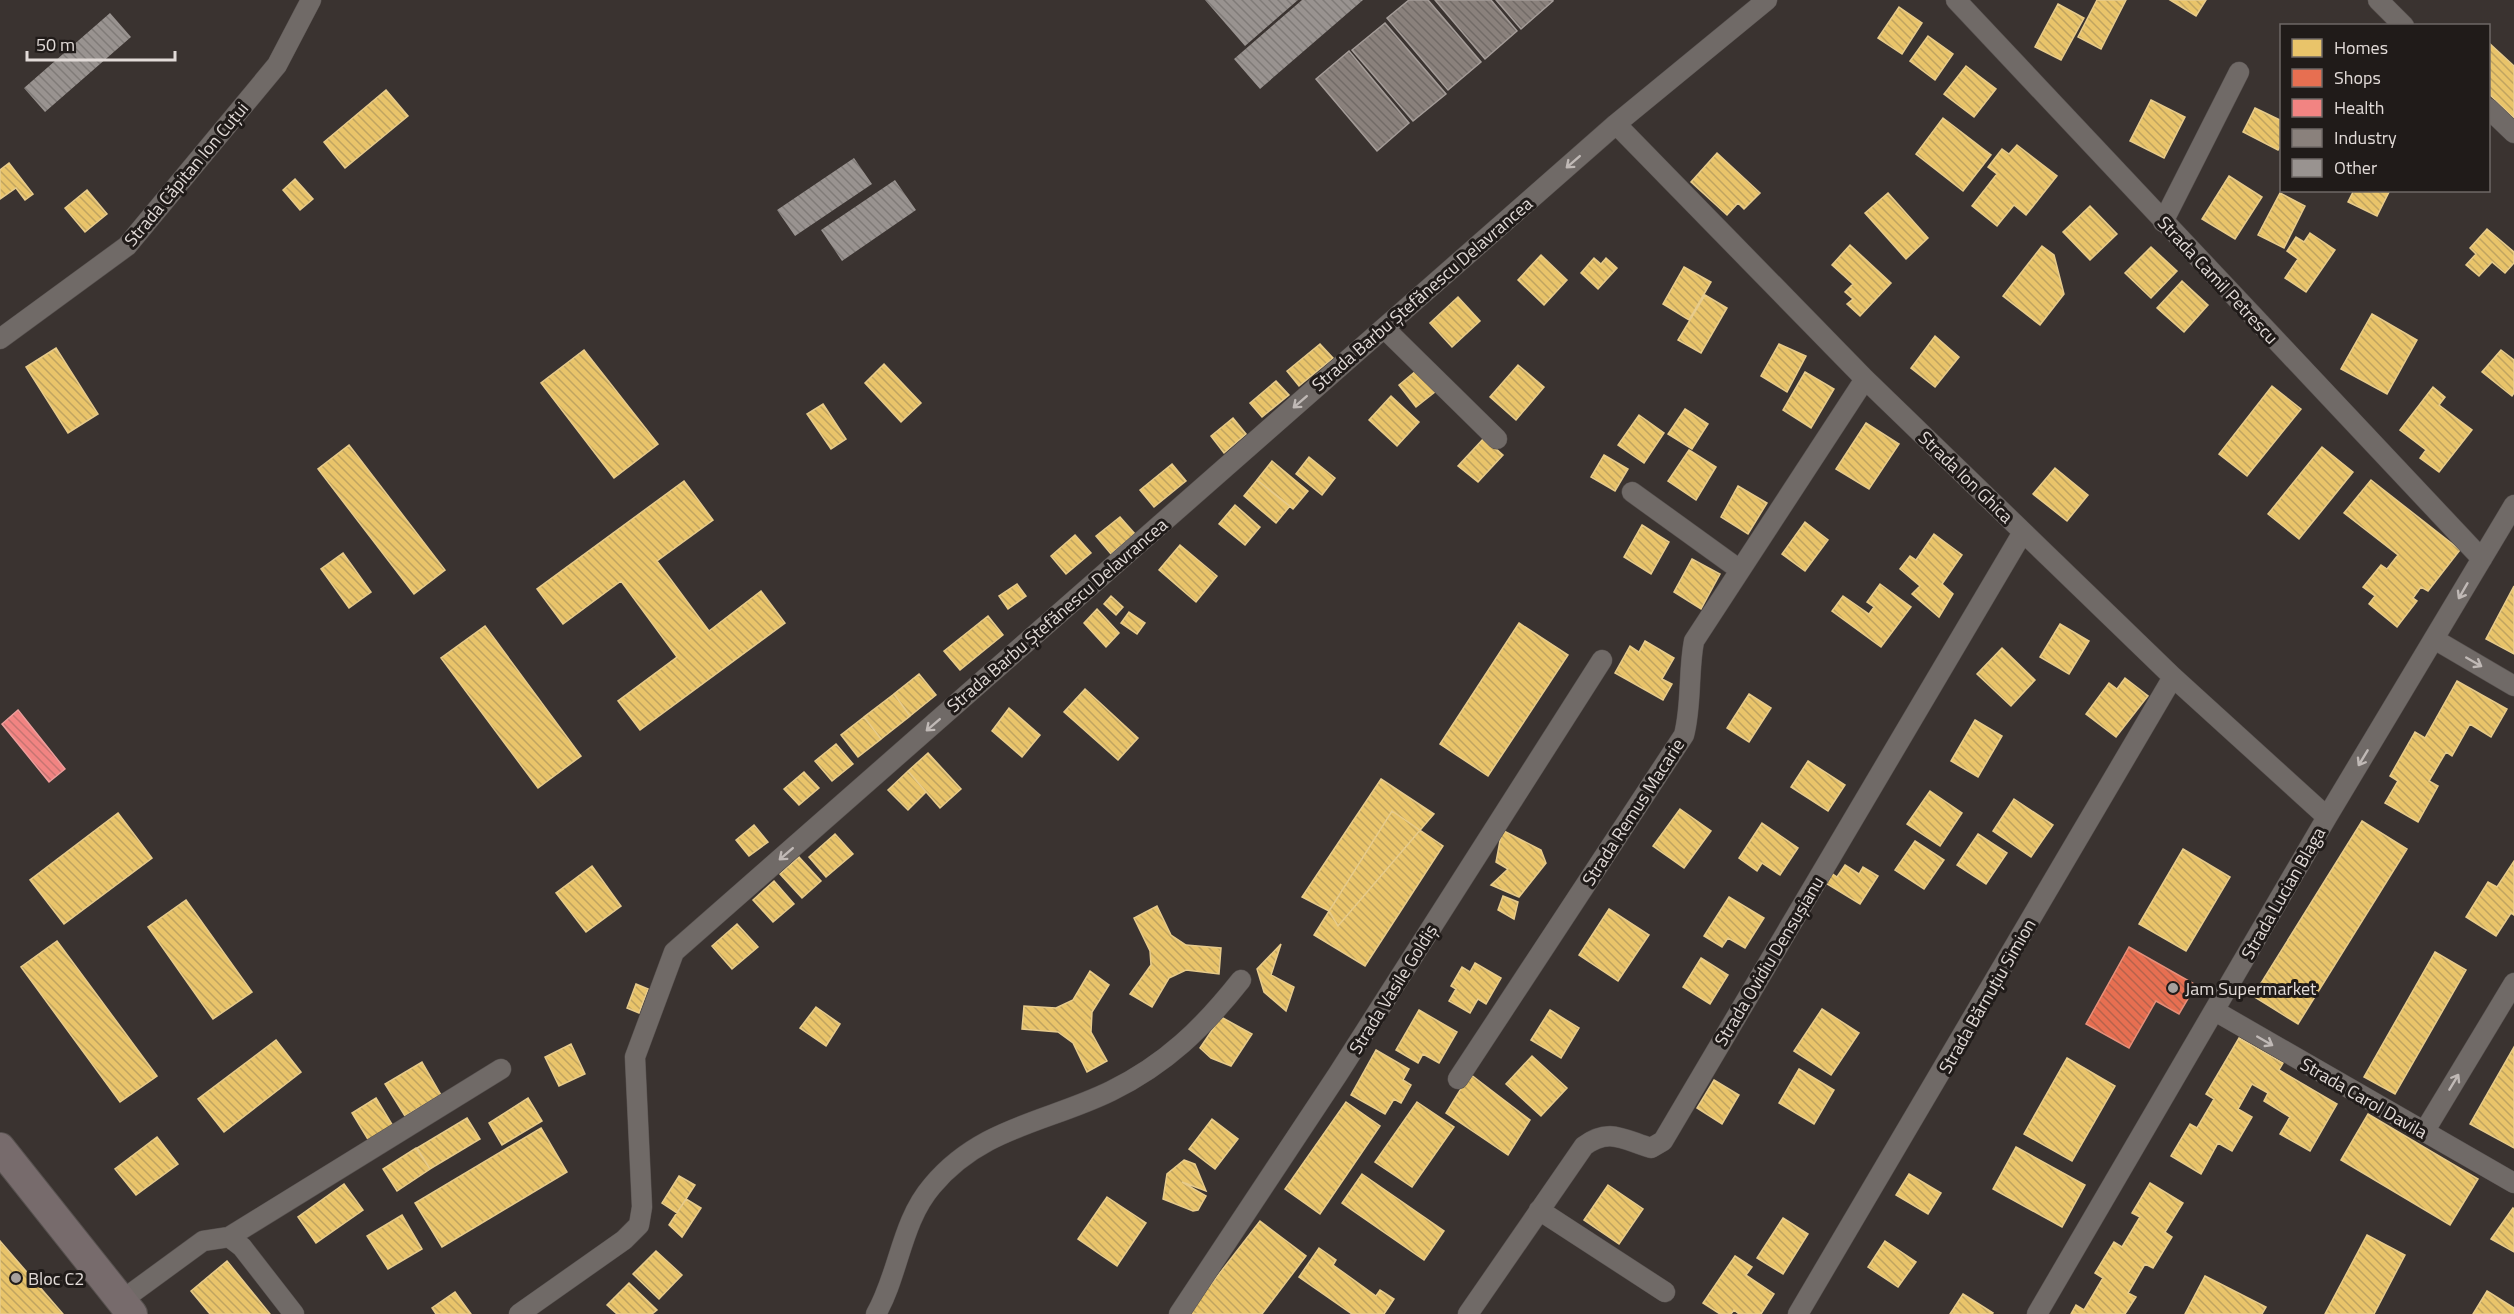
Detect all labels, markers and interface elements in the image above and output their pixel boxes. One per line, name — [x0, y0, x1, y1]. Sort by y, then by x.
scale bar — [27, 24, 176, 62]
legend — [2280, 24, 2490, 192]
text: 50 m — [36, 31, 75, 58]
text: Homes — [2334, 34, 2388, 61]
text: Shops — [2334, 64, 2381, 91]
text: Health — [2334, 94, 2384, 121]
street label: Strada Căpitan Ion Cuțui — [117, 96, 255, 252]
text: Industry — [2334, 124, 2397, 151]
text: Other — [2334, 154, 2377, 181]
one-way arrow — [1565, 155, 1580, 169]
street label: Strada Barbu Ștefănescu Delavrancea — [1306, 190, 1538, 398]
street label: Strada Camil Petrescu — [2151, 210, 2285, 350]
one-way arrow — [1293, 395, 1308, 409]
street label: Strada Ion Ghica — [1912, 425, 2020, 529]
street label: Strada Barbu Ștefănescu Delavrancea — [941, 511, 1173, 719]
one-way arrow — [2456, 582, 2468, 599]
one-way arrow — [2465, 657, 2482, 669]
one-way arrow — [925, 718, 940, 732]
street label: Strada Remus Macarie — [1575, 733, 1691, 891]
one-way arrow — [2356, 749, 2368, 766]
street label: Strada Lucian Blaga — [2234, 822, 2332, 964]
one-way arrow — [779, 847, 794, 861]
street label: Strada Ovidiu Densușianu — [1707, 871, 1831, 1051]
street label: Strada Bărnuțiu Simion — [1932, 914, 2042, 1078]
street label: Strada Vasile Goldiș — [1342, 919, 1444, 1059]
place label: Jam Supermarket — [2185, 975, 2317, 1002]
marker: Jam Supermarket — [2166, 981, 2180, 995]
one-way arrow — [2256, 1035, 2273, 1047]
street label: Strada Carol Davila — [2296, 1051, 2432, 1145]
one-way arrow — [2448, 1074, 2460, 1091]
place label: Bloc C2 — [28, 1265, 84, 1292]
marker: Bloc C2 — [9, 1271, 23, 1285]

